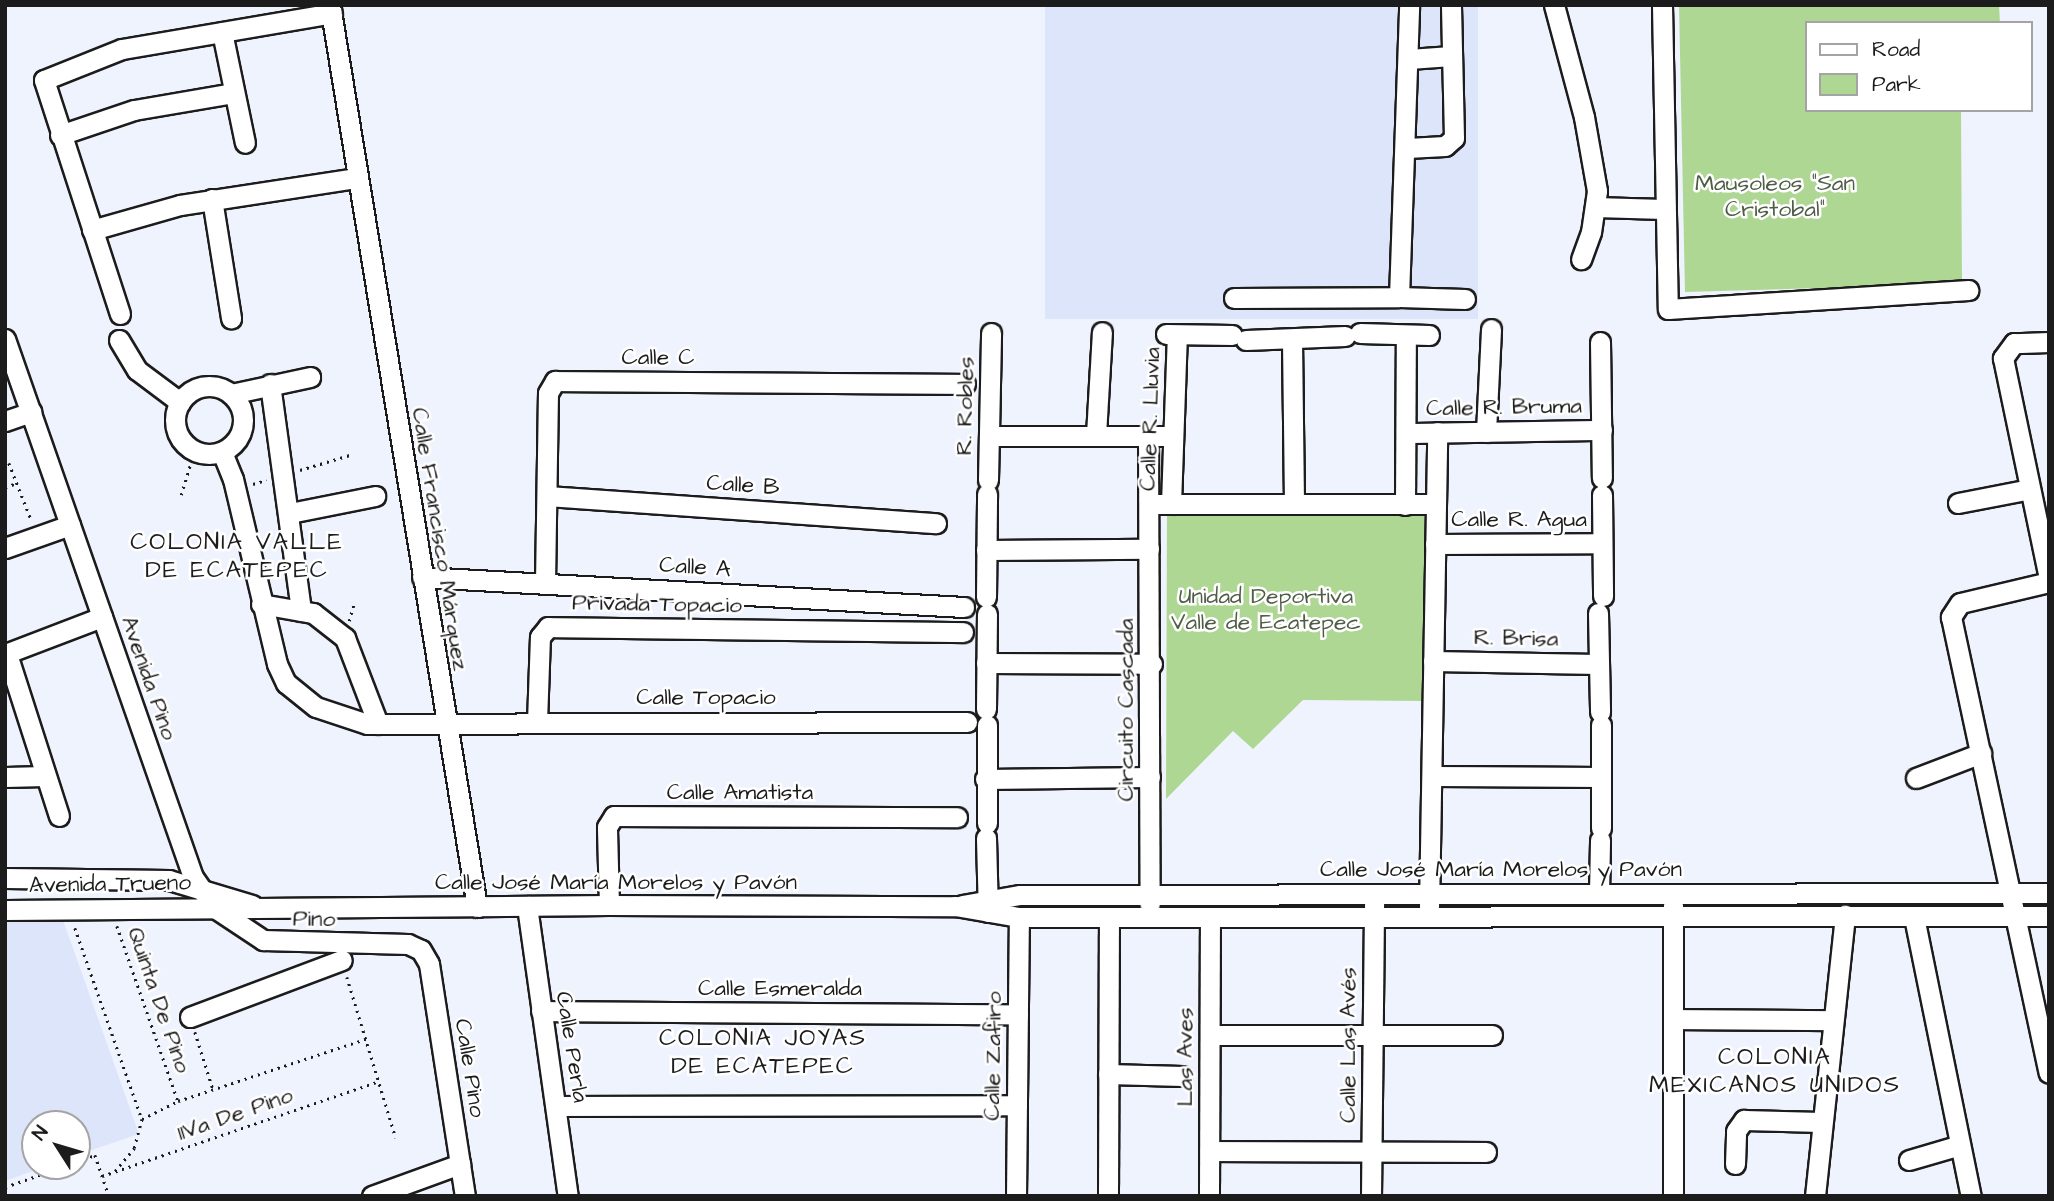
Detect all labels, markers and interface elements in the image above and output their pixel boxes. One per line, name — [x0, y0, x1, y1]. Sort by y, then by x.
legend — [1806, 21, 2033, 112]
text: Road — [1872, 35, 1920, 64]
text: Park — [1872, 70, 1921, 99]
park label: Mausoleos "San Cristobal" — [1695, 169, 1855, 223]
street label: Calle C — [621, 343, 695, 371]
street label: Calle R. Lluvia — [1134, 347, 1166, 491]
street label: R. Robles — [950, 356, 980, 456]
street label: Calle R. Bruma — [1426, 392, 1582, 422]
street label: Calle Francisco Márquez — [406, 406, 474, 672]
street label: Calle B — [706, 469, 780, 501]
street label: Calle R. Agua — [1451, 505, 1587, 533]
district label: COLONIA VALLE DE ECATEPEC — [132, 529, 342, 585]
street label: Calle A — [658, 551, 732, 583]
park label: Unidad Deportiva Valle de Ecatepec — [1171, 582, 1361, 636]
street label: Privada Topacio — [572, 589, 742, 619]
street label: Avenida Pino — [115, 612, 183, 744]
street label: Circuito Cascada — [1112, 619, 1140, 801]
street label: R. Brisa — [1473, 623, 1559, 653]
street label: Calle Topacio — [636, 683, 776, 711]
street label: Calle Amatista — [667, 778, 813, 806]
street label: Calle José María Morelos y Pavón — [1320, 855, 1682, 883]
street label: Calle José María Morelos y Pavón — [435, 868, 797, 896]
street label: Avenida Trueno — [29, 869, 191, 899]
street label: Pino — [292, 905, 336, 933]
street label: Quinta De Pino — [121, 923, 197, 1077]
street label: Calle Las Avés — [1334, 967, 1362, 1123]
street label: Calle Esmeralda — [698, 974, 862, 1002]
street label: Calle Perla — [550, 990, 594, 1104]
street label: Calle Zafiro — [978, 991, 1008, 1121]
street label: Las Aves — [1171, 1007, 1199, 1107]
street label: Calle Pino — [449, 1017, 491, 1119]
district label: COLONIA JOYAS DE ECATEPEC — [661, 1025, 865, 1081]
district label: COLONIA MEXICANOS UNIDOS — [1651, 1044, 1899, 1100]
street label: 11Va De Pino — [174, 1081, 296, 1147]
north arrow — [21, 1110, 91, 1180]
text: N — [26, 1120, 55, 1146]

